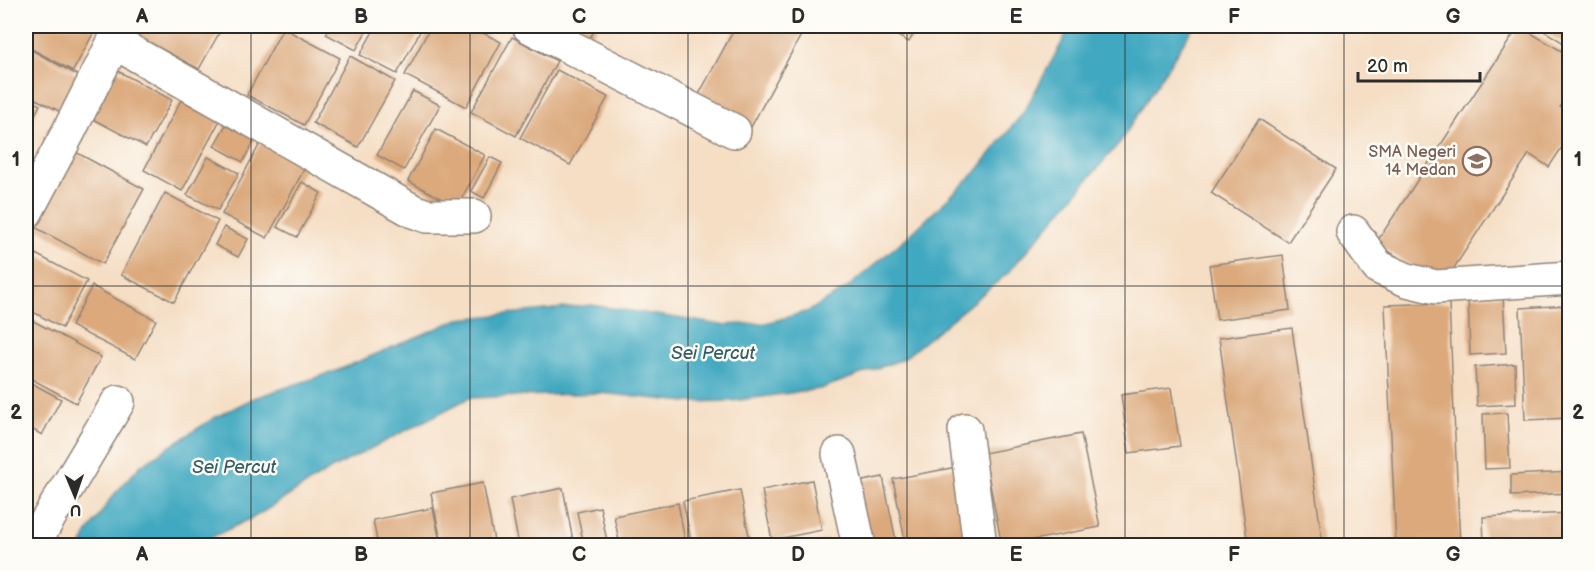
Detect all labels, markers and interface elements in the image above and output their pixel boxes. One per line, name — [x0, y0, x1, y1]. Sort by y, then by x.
text: A — [135, 5, 149, 29]
text: B — [354, 5, 368, 29]
text: C — [572, 5, 586, 29]
text: D — [791, 5, 805, 29]
text: E — [1010, 5, 1023, 29]
text: F — [1228, 5, 1240, 29]
text: G — [1446, 5, 1461, 29]
scale bar — [1358, 45, 1480, 83]
text: 20 m — [1367, 56, 1408, 77]
place label: SMA Negeri 14 Medan — [1369, 143, 1456, 180]
school or university icon: SMA Negeri 14 Medan — [1461, 145, 1493, 177]
text: 1 — [12, 148, 20, 172]
text: 1 — [1574, 148, 1582, 172]
water label: Sei Percut — [671, 343, 756, 364]
text: 2 — [10, 401, 22, 425]
text: 2 — [1572, 401, 1584, 425]
water label: Sei Percut — [192, 457, 277, 478]
north arrow — [45, 466, 105, 526]
text: U — [69, 500, 82, 519]
text: A — [135, 543, 149, 567]
text: B — [354, 543, 368, 567]
text: C — [572, 543, 586, 567]
text: D — [791, 543, 805, 567]
text: E — [1010, 543, 1023, 567]
text: F — [1228, 543, 1240, 567]
text: G — [1446, 543, 1461, 567]

